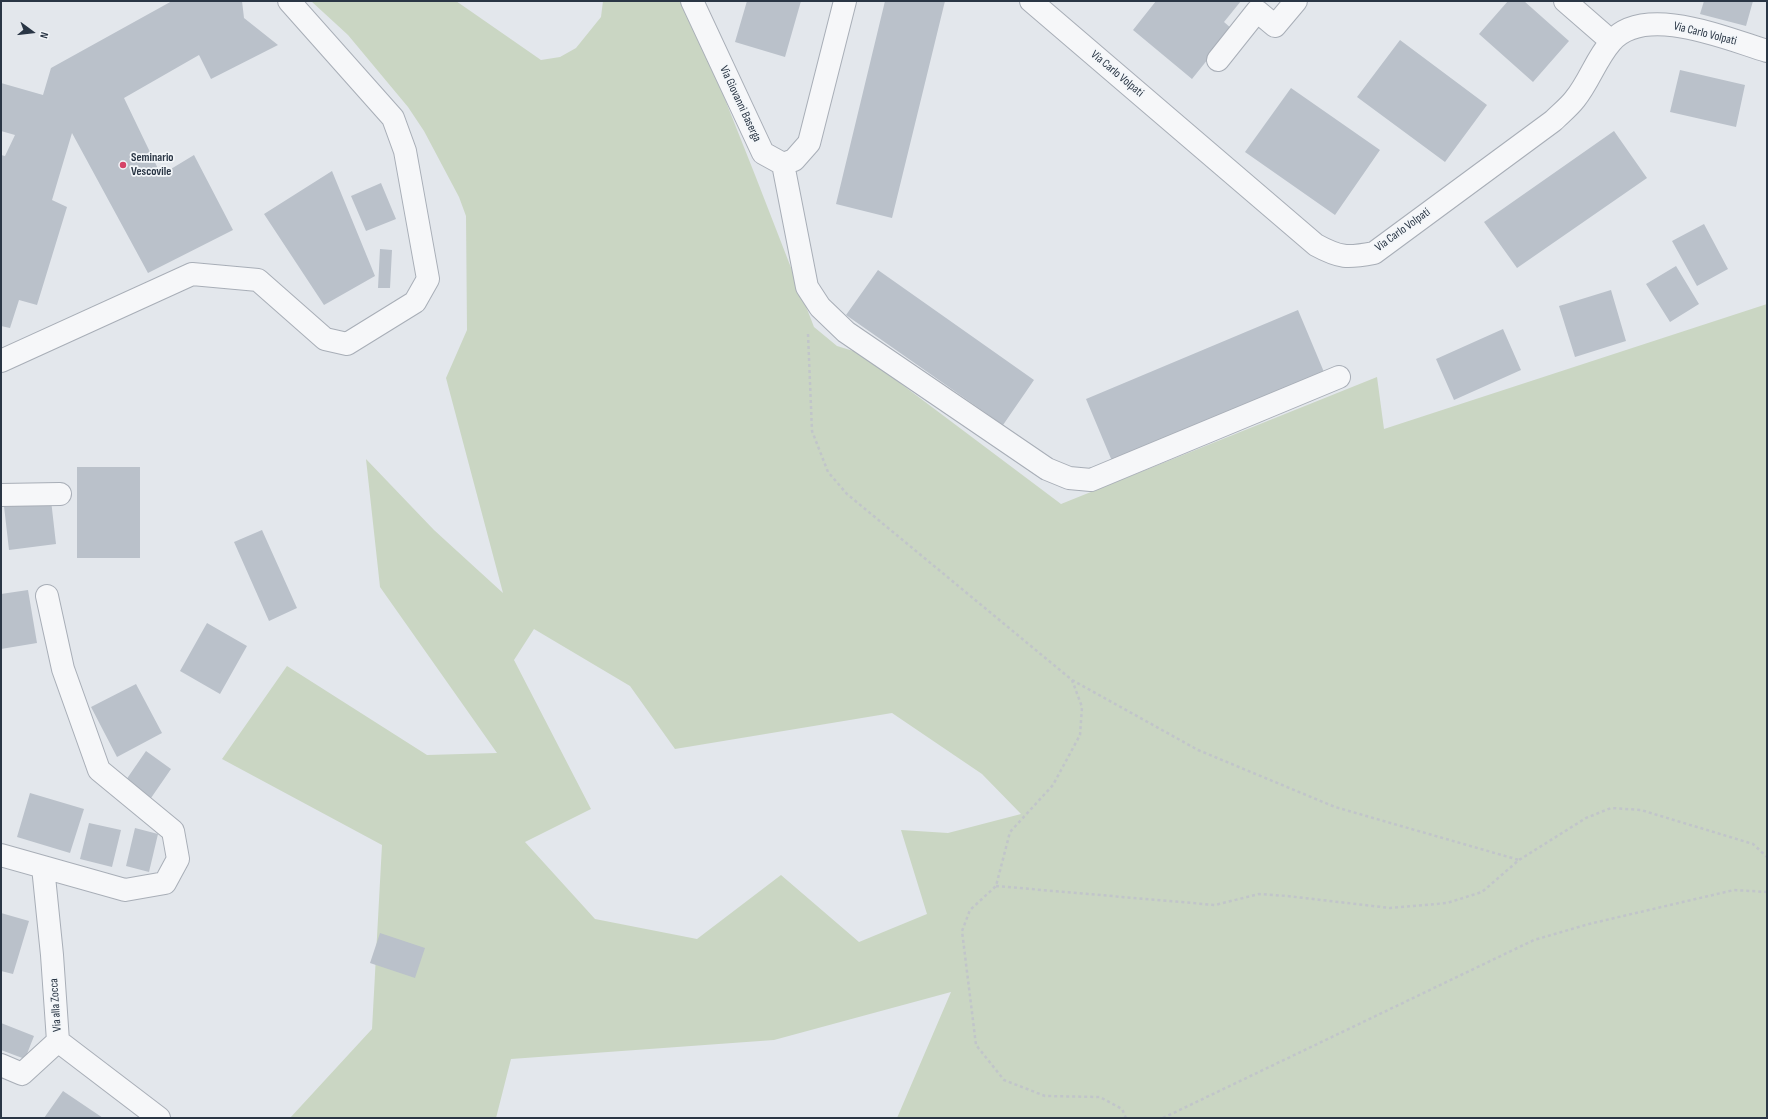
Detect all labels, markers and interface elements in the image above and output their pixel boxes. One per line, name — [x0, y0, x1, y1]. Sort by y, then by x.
north arrow — [12, 12, 52, 52]
street label: Via Carlo Volpati — [1672, 19, 1738, 49]
text: N — [37, 31, 51, 40]
street label: Via Carlo Volpati — [1088, 48, 1146, 100]
street label: Via Giovanni Baserga — [716, 64, 764, 144]
place label: Seminario Vescovile — [131, 151, 174, 179]
marker: Seminario Vescovile — [118, 160, 128, 170]
street label: Via Carlo Volpati — [1373, 205, 1433, 255]
street label: Via alla Zocca — [47, 978, 65, 1032]

